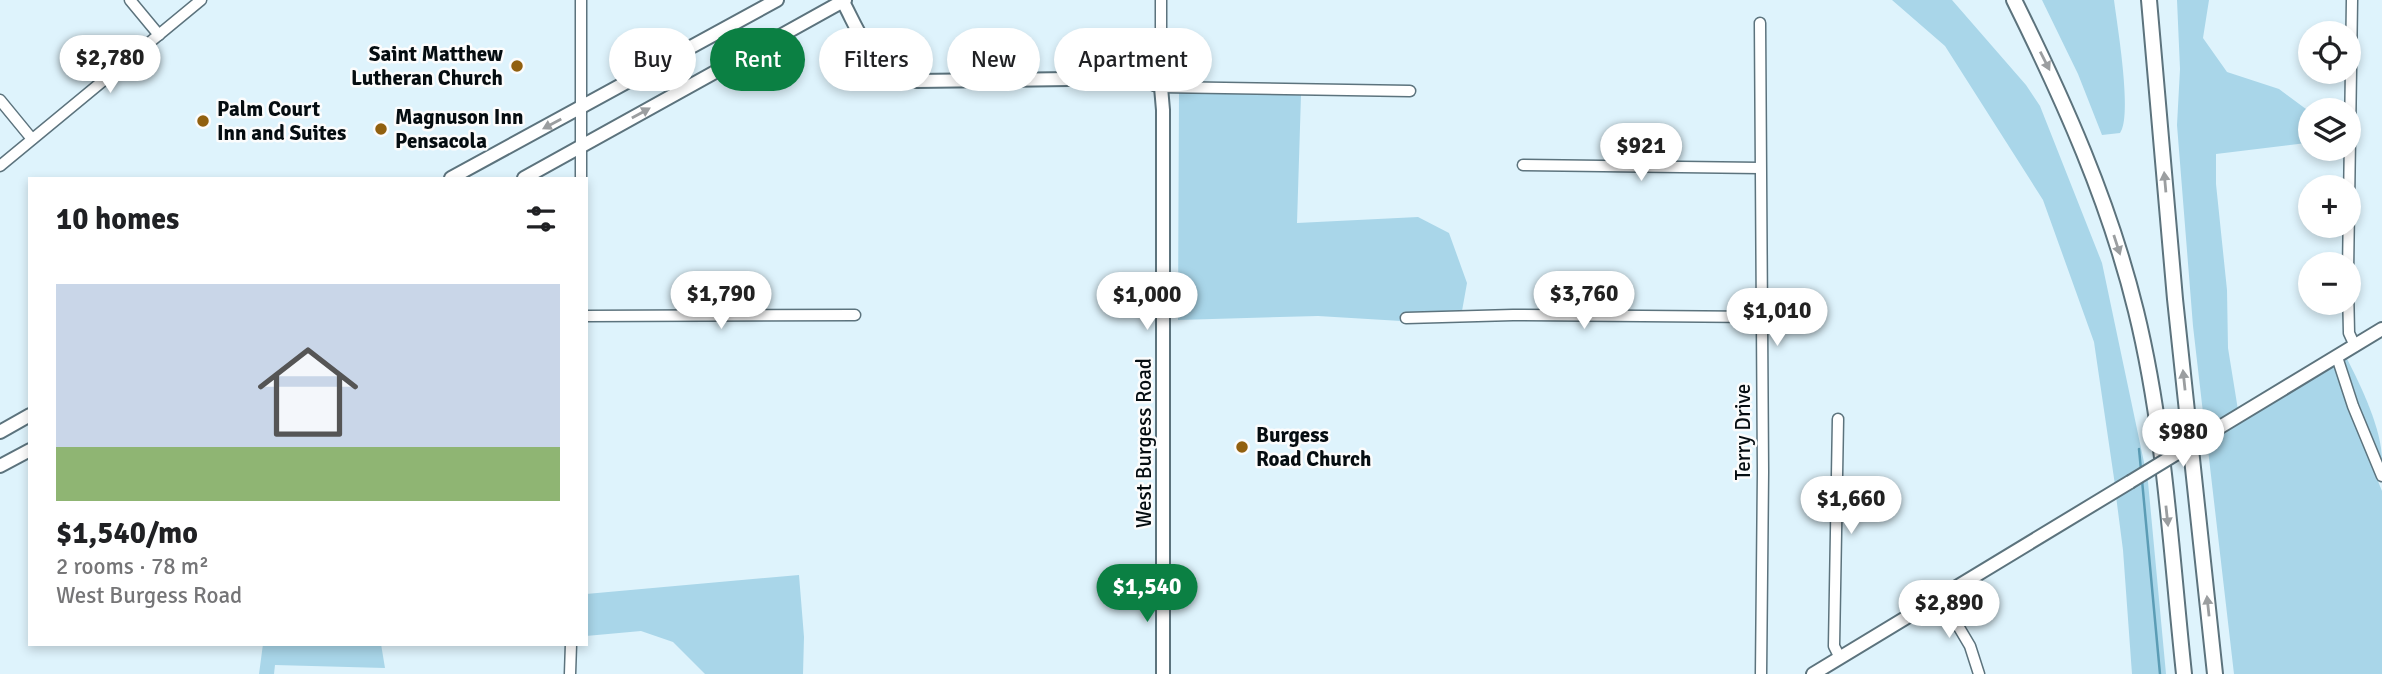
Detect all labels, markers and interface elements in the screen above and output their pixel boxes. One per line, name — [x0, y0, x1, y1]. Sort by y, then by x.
map controls — [2298, 21, 2361, 315]
button: locate — [2298, 21, 2361, 84]
chip: Buy — [609, 28, 696, 91]
chip: Rent — [710, 28, 805, 91]
chip: Filters — [819, 28, 933, 91]
chip: New — [947, 28, 1040, 91]
chip: Apartment — [1054, 28, 1212, 91]
pin: $2,780 — [53, 36, 167, 95]
place label: Saint Matthew Lutheran Church — [351, 41, 503, 91]
text: $2,780 — [76, 43, 144, 72]
one-way arrow — [2039, 51, 2050, 71]
marker: Saint Matthew Lutheran Church — [509, 58, 525, 74]
place label: Palm Court Inn and Suites — [217, 96, 346, 146]
button: layers — [2298, 98, 2361, 161]
place label: Magnuson Inn Pensacola — [395, 104, 523, 154]
one-way arrow — [631, 107, 651, 119]
marker: Palm Court Inn and Suites — [195, 113, 211, 129]
one-way arrow — [542, 118, 562, 129]
marker: Magnuson Inn Pensacola — [373, 121, 389, 137]
pin: $921 — [1600, 124, 1682, 183]
text: $921 — [1616, 131, 1666, 160]
one-way arrow — [2159, 171, 2170, 193]
button: + — [2298, 175, 2361, 238]
icon: filters — [522, 200, 560, 238]
text: 10 homes — [56, 201, 179, 238]
one-way arrow — [2112, 235, 2123, 256]
button: − — [2298, 252, 2361, 315]
pin: $1,790 — [664, 272, 778, 331]
pin: $1,000 — [1090, 272, 1204, 332]
pin: $3,760 — [1527, 272, 1641, 331]
text: $1,790 — [687, 279, 755, 308]
text: $3,760 — [1550, 279, 1618, 308]
text: $1,000 — [1113, 280, 1181, 309]
pin: $1,010 — [1720, 288, 1834, 348]
text: $1,010 — [1743, 296, 1811, 325]
icon: home — [245, 329, 371, 455]
street label: West Burgess Road — [1131, 358, 1157, 528]
one-way arrow — [2178, 369, 2189, 391]
street label: Terry Drive — [1730, 384, 1756, 480]
pin: $980 — [2142, 410, 2224, 469]
text: $980 — [2158, 417, 2208, 446]
place label: Burgess Road Church — [1256, 422, 1371, 472]
marker: Burgess Road Church — [1234, 439, 1250, 455]
pin: $1,660 — [1794, 476, 1908, 536]
text: $1,660 — [1817, 484, 1885, 513]
one-way arrow — [2162, 506, 2173, 528]
text: $1,540/mo — [56, 515, 198, 552]
text: 2 rooms · 78 m² — [56, 552, 209, 581]
pin: $1,540 — [1090, 564, 1204, 624]
text: $1,540 — [1113, 572, 1181, 601]
pin: $2,890 — [1892, 580, 2006, 640]
text: West Burgess Road — [56, 581, 242, 610]
text: $2,890 — [1915, 588, 1983, 617]
one-way arrow — [2202, 595, 2213, 617]

